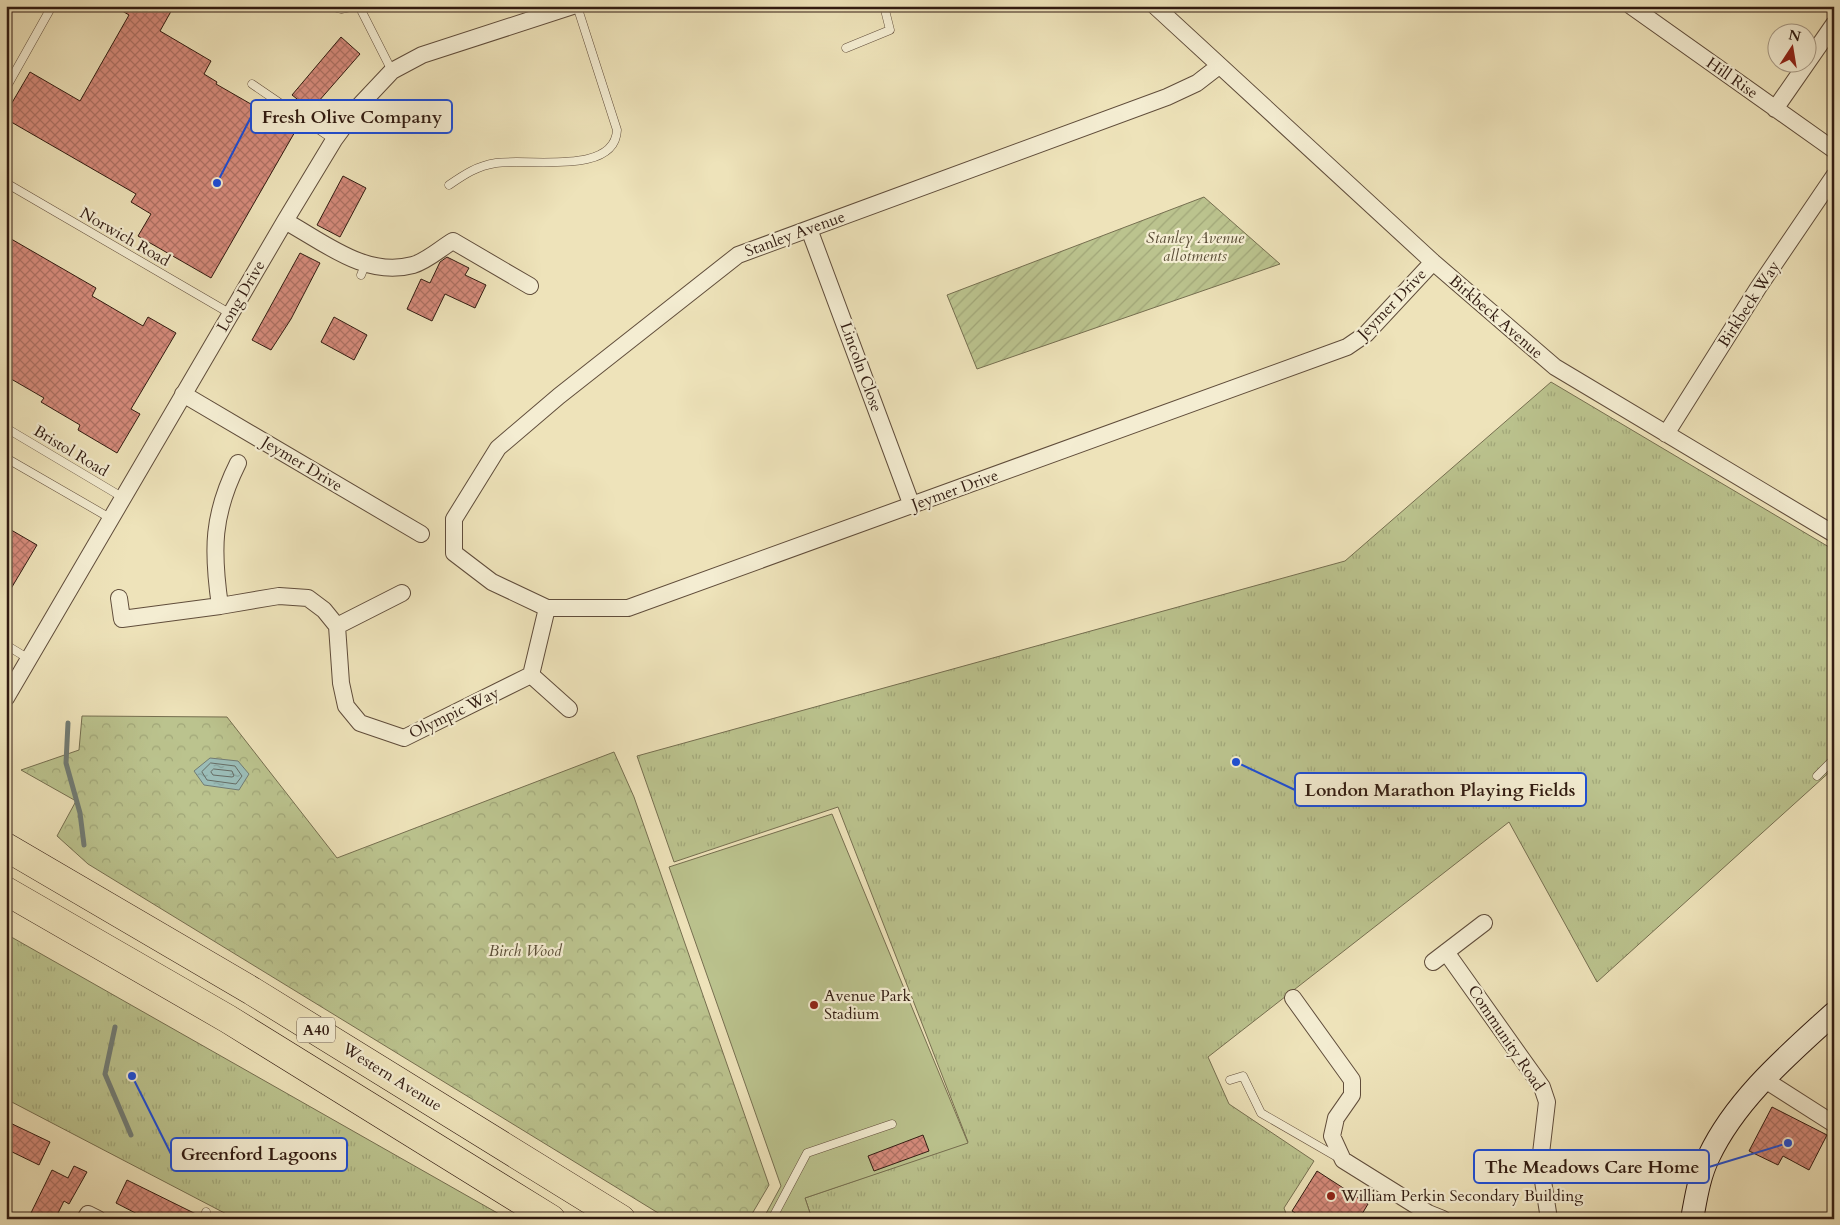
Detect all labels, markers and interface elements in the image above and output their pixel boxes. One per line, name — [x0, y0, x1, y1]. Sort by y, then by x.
north arrow — [1768, 22, 1818, 72]
text: N — [1787, 25, 1803, 46]
street label: Hill Rise — [1702, 52, 1762, 104]
callout: Fresh Olive Company — [251, 100, 452, 133]
text: Fresh Olive Company — [262, 105, 443, 130]
street label: Norwich Road — [76, 202, 175, 272]
street label: Stanley Avenue — [742, 206, 848, 262]
park label: Stanley Avenue allotments — [1146, 227, 1245, 267]
street label: Long Drive — [212, 256, 270, 336]
street label: Birkbeck Way — [1713, 256, 1785, 351]
street label: Jeymer Drive — [1351, 264, 1431, 346]
street label: Birkbeck Avenue — [1444, 270, 1548, 364]
street label: Lincoln Close — [835, 319, 887, 415]
street label: Bristol Road — [29, 420, 113, 482]
street label: Jeymer Drive — [256, 430, 347, 497]
street label: Jeymer Drive — [907, 464, 1001, 517]
street label: Olympic Way — [405, 681, 503, 744]
callout: London Marathon Playing Fields — [1295, 773, 1586, 806]
text: London Marathon Playing Fields — [1305, 778, 1575, 803]
park label: Birch Wood — [488, 940, 563, 962]
street label: Community Road — [1462, 981, 1550, 1096]
place label: Avenue Park Stadium — [824, 985, 911, 1025]
marker: Avenue Park Stadium — [808, 999, 820, 1011]
road number: A40 — [297, 1018, 335, 1042]
street label: Western Avenue — [337, 1037, 446, 1116]
callout: Greenford Lagoons — [171, 1138, 347, 1171]
text: Greenford Lagoons — [181, 1142, 337, 1167]
callout: The Meadows Care Home — [1474, 1150, 1709, 1183]
text: The Meadows Care Home — [1485, 1155, 1699, 1180]
place label: William Perkin Secondary Building — [1340, 1185, 1583, 1207]
marker: William Perkin Secondary Building — [1325, 1190, 1337, 1202]

